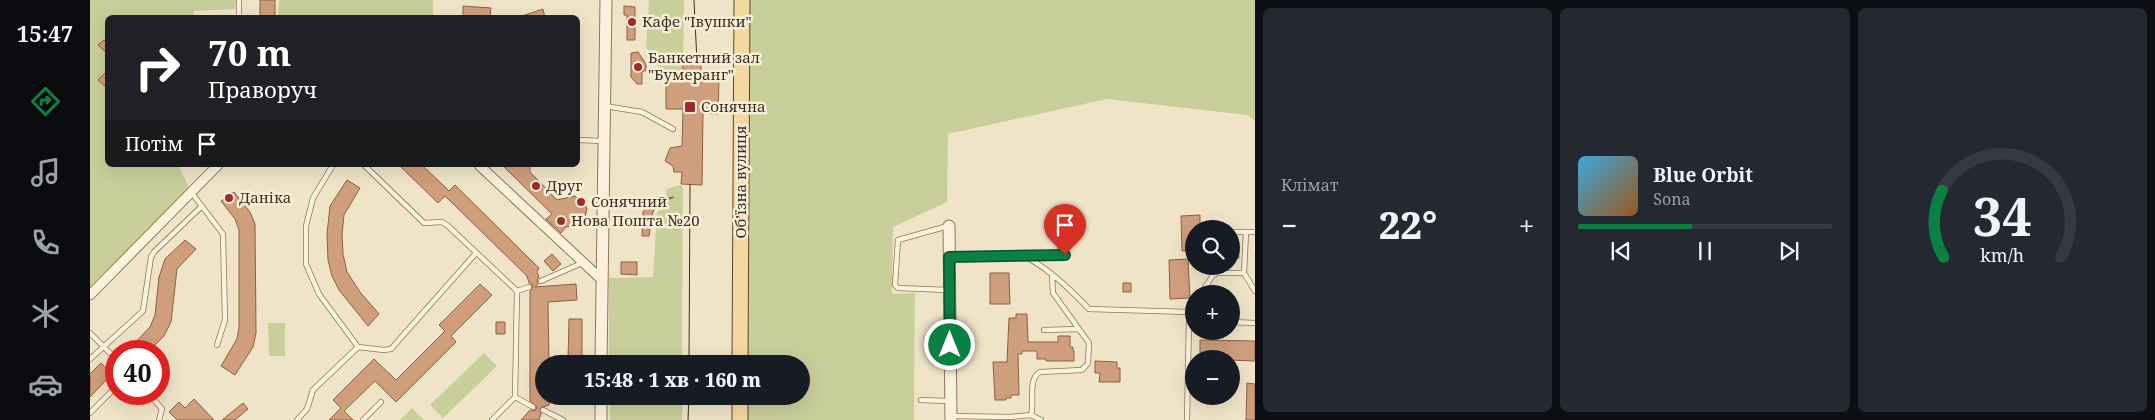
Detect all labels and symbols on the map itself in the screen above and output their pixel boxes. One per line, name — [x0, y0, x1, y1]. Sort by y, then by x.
place label: Кафе "Івушки" — [642, 11, 752, 31]
marker: Кафе "Івушки" — [626, 16, 638, 28]
place label: Банкетний зал "Бумеранг" — [648, 47, 760, 84]
marker: Банкетний зал "Бумеранг" — [632, 61, 644, 73]
place label: Сонячна — [701, 96, 766, 116]
marker: Сонячна — [683, 100, 697, 114]
street label: Обʼїзна вулиця — [730, 126, 750, 239]
place label: Друг — [546, 175, 582, 195]
marker: Друг — [530, 180, 542, 192]
place label: Даніка — [239, 187, 291, 207]
place label: Сонячний — [591, 191, 667, 211]
marker: Даніка — [223, 192, 235, 204]
marker: Сонячний — [575, 196, 587, 208]
pin — [1044, 204, 1086, 255]
place label: Нова Пошта №20 — [571, 210, 700, 230]
marker: Нова Пошта №20 — [555, 215, 567, 227]
position arrow — [923, 318, 975, 370]
speed limit sign: 40 — [105, 340, 170, 405]

